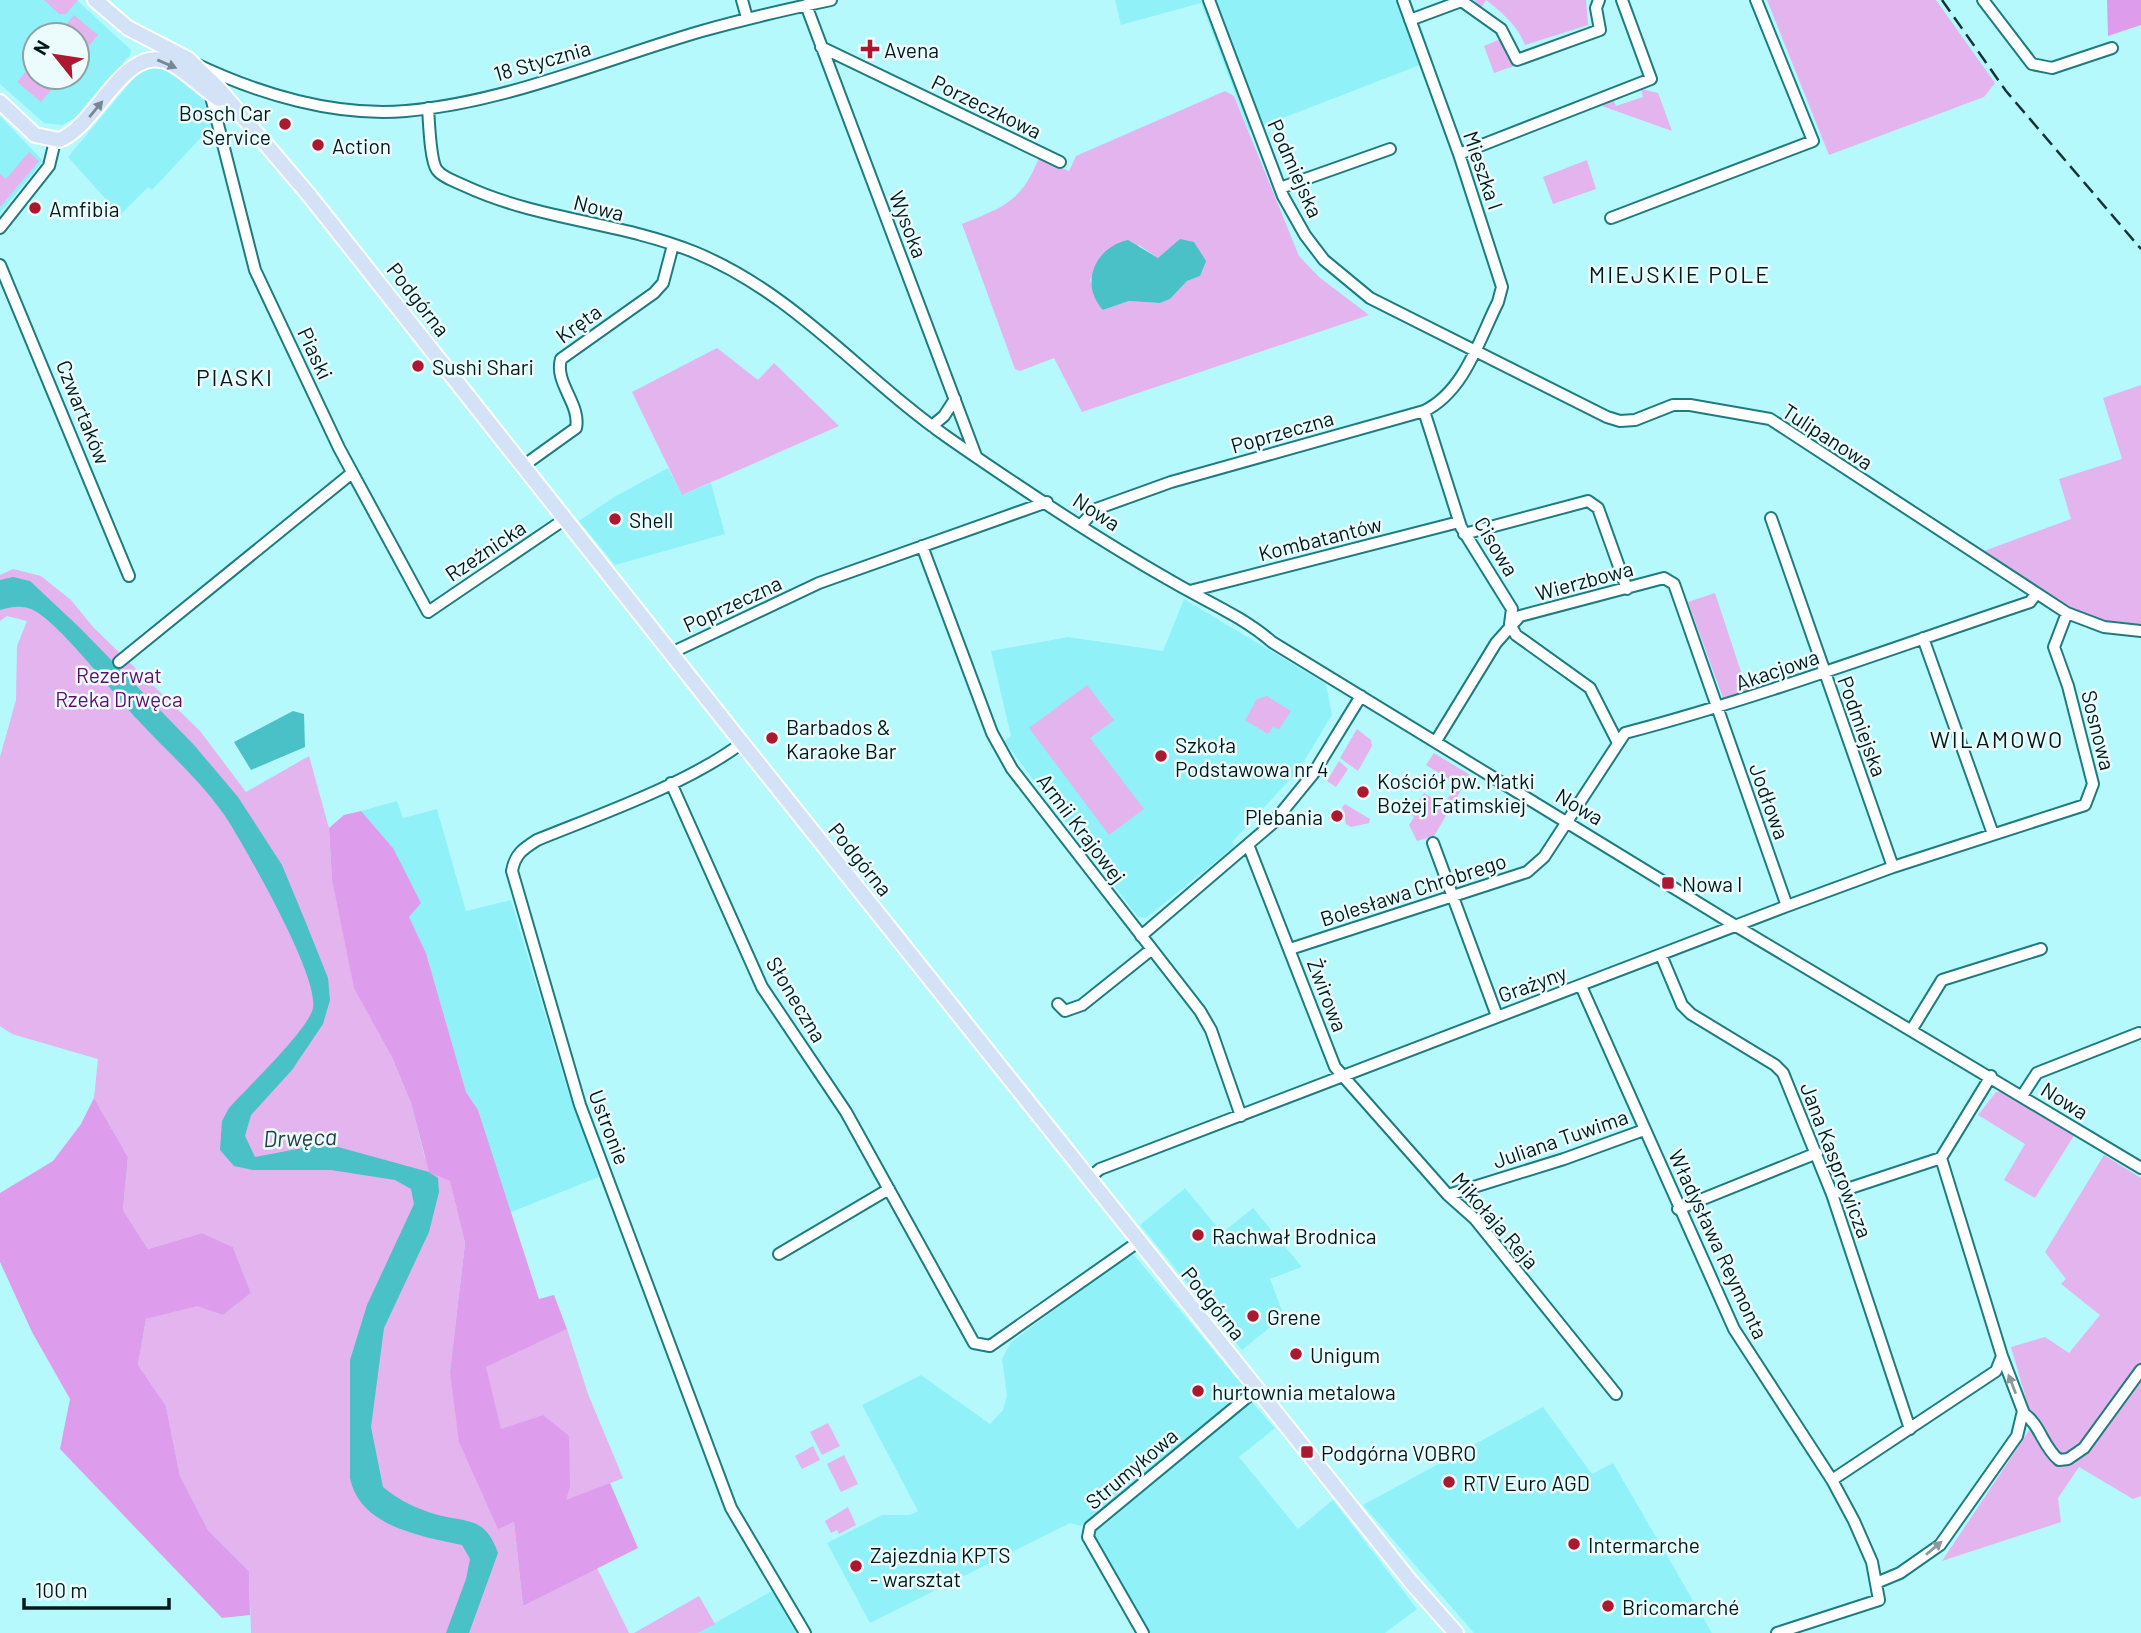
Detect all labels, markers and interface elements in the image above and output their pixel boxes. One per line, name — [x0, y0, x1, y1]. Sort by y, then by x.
north arrow — [21, 21, 91, 91]
street label: 18 Stycznia — [491, 34, 593, 86]
text: N — [28, 36, 54, 58]
place label: Avena — [884, 37, 939, 62]
marker: Avena — [862, 41, 878, 57]
one-way arrow — [157, 58, 177, 70]
street label: Porzeczkowa — [928, 69, 1046, 143]
one-way arrow — [88, 100, 103, 118]
place label: Bosch Car Service — [179, 100, 271, 149]
street label: Podmiejska — [1263, 115, 1329, 221]
marker: Bosch Car Service — [277, 116, 293, 132]
street label: Mieszka I — [1459, 127, 1509, 213]
place label: Action — [332, 133, 391, 158]
marker: Action — [310, 137, 326, 153]
street label: Wysoka — [885, 187, 933, 261]
street label: Nowa — [571, 189, 627, 225]
place label: Amfibia — [49, 196, 120, 221]
marker: Amfibia — [27, 200, 43, 216]
street label: Podgórna — [382, 257, 456, 341]
district label: MIEJSKIE POLE — [1589, 260, 1771, 288]
street label: Kręta — [551, 298, 605, 348]
street label: Piaski — [293, 323, 339, 383]
place label: Sushi Shari — [432, 354, 534, 379]
street label: Czwartaków — [52, 356, 116, 468]
marker: Sushi Shari — [410, 358, 426, 374]
district label: PIASKI — [196, 363, 274, 391]
street label: Tulipanowa — [1778, 398, 1878, 474]
street label: Poprzeczna — [1228, 404, 1336, 458]
street label: Nowa — [1069, 487, 1125, 535]
place label: Shell — [629, 507, 673, 532]
marker: Shell — [607, 511, 623, 527]
street label: Kombatantów — [1256, 511, 1384, 565]
street label: Cisowa — [1470, 512, 1524, 580]
street label: Rzeźnicka — [440, 514, 530, 586]
street label: Wierzbowa — [1532, 555, 1636, 605]
street label: Poprzeczna — [679, 569, 785, 637]
street label: Akacjowa — [1732, 643, 1822, 695]
park label: Rezerwat Rzeka Drwęca — [55, 662, 183, 711]
street label: Podmiejska — [1833, 672, 1893, 780]
street label: Sosnowa — [2077, 687, 2121, 773]
place label: Barbados & Karaoke Bar — [786, 714, 897, 763]
district label: WILAMOWO — [1930, 725, 2064, 753]
marker: Barbados & Karaoke Bar — [764, 730, 780, 746]
place label: Szkoła Podstawowa nr 4 — [1175, 732, 1329, 781]
marker: Szkoła Podstawowa nr 4 — [1153, 748, 1169, 764]
street label: Jodłowa — [1745, 760, 1795, 842]
street label: Armii Krajowej — [1033, 768, 1131, 888]
place label: Kościół pw. Matki Bożej Fatimskiej — [1377, 768, 1535, 817]
street label: Nowa — [1552, 782, 1608, 830]
marker: Kościół pw. Matki Bożej Fatimskiej — [1355, 784, 1371, 800]
place label: Plebania — [1245, 804, 1323, 829]
marker: Plebania — [1329, 808, 1345, 824]
street label: Podgórna — [824, 817, 898, 901]
street label: Bolesława Chrobrego — [1317, 847, 1509, 931]
place label: Nowa I — [1682, 871, 1743, 896]
marker: Nowa I — [1660, 875, 1676, 891]
street label: Słoneczna — [762, 952, 832, 1046]
street label: Żwirowa — [1303, 955, 1353, 1035]
street label: Grażyny — [1494, 959, 1570, 1007]
street label: Nowa — [2037, 1076, 2093, 1124]
street label: Jana Kasprowicza — [1796, 1079, 1878, 1241]
street label: Ustronie — [584, 1086, 636, 1168]
street label: Juliana Tuwima — [1489, 1103, 1631, 1173]
water label: Drwęca — [263, 1122, 337, 1152]
street label: Władysława Reymonta — [1664, 1145, 1774, 1343]
street label: Mikołaja Reja — [1447, 1167, 1545, 1273]
place label: Rachwał Brodnica — [1212, 1223, 1377, 1248]
marker: Rachwał Brodnica — [1190, 1227, 1206, 1243]
street label: Podgórna — [1177, 1261, 1251, 1345]
place label: Grene — [1267, 1304, 1321, 1329]
marker: Grene — [1245, 1308, 1261, 1324]
place label: Unigum — [1310, 1342, 1380, 1367]
marker: Unigum — [1288, 1346, 1304, 1362]
one-way arrow — [2007, 1373, 2018, 1394]
place label: hurtownia metalowa — [1212, 1379, 1396, 1404]
marker: hurtownia metalowa — [1190, 1383, 1206, 1399]
street label: Strumykowa — [1080, 1422, 1182, 1514]
place label: Podgórna VOBRO — [1321, 1440, 1476, 1465]
marker: Podgórna VOBRO — [1299, 1444, 1315, 1460]
place label: RTV Euro AGD — [1463, 1470, 1590, 1495]
marker: RTV Euro AGD — [1441, 1474, 1457, 1490]
place label: Intermarche — [1588, 1532, 1700, 1557]
marker: Intermarche — [1566, 1536, 1582, 1552]
one-way arrow — [1925, 1541, 1943, 1556]
place label: Zajezdnia KPTS - warsztat — [870, 1542, 1010, 1591]
marker: Zajezdnia KPTS - warsztat — [848, 1558, 864, 1574]
scale bar — [24, 1566, 170, 1610]
text: 100 m — [35, 1577, 88, 1602]
place label: Bricomarché — [1622, 1594, 1739, 1619]
marker: Bricomarché — [1600, 1598, 1616, 1614]

